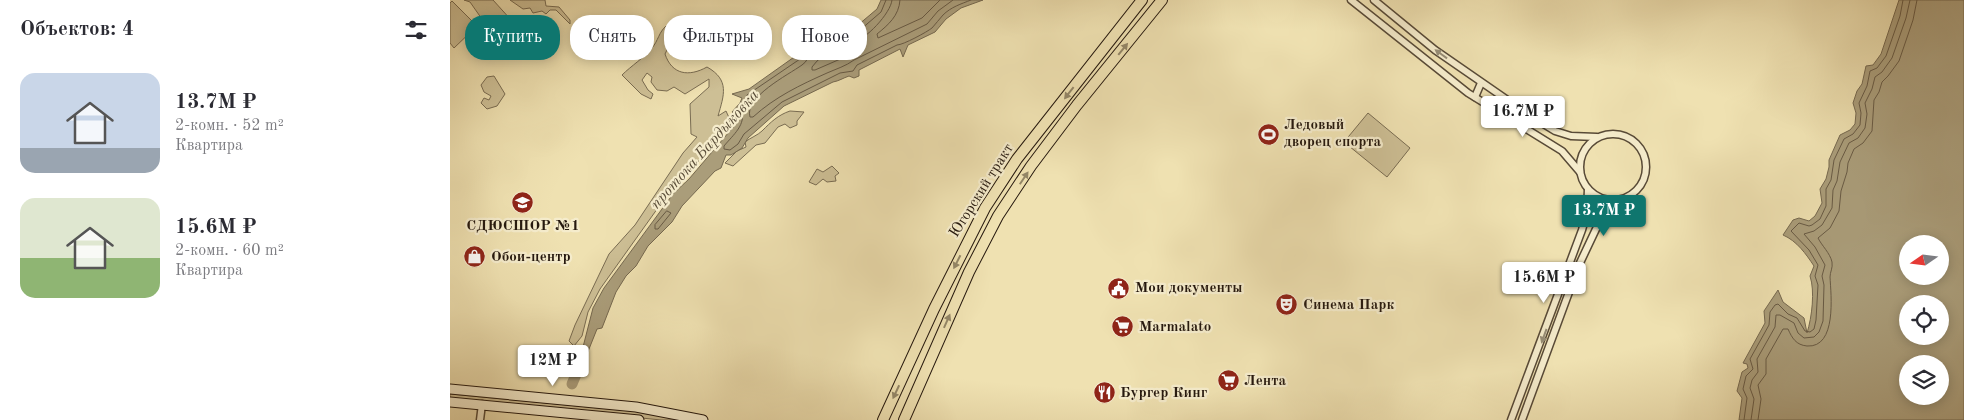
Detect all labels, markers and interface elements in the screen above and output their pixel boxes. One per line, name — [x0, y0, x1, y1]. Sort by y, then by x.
chip: Купить — [465, 15, 560, 60]
chip: Снять — [570, 15, 654, 60]
chip: Фильтры — [664, 15, 772, 60]
chip: Новое — [782, 15, 867, 60]
icon: filters — [402, 16, 430, 44]
text: Объектов: 4 — [20, 19, 134, 40]
one-way arrow — [1117, 43, 1128, 56]
one-way arrow — [1435, 49, 1448, 60]
one-way arrow — [1064, 86, 1074, 100]
water label: протока Бардыковка — [648, 87, 763, 213]
text: 13.7M ₽ — [175, 92, 257, 113]
icon: home — [60, 93, 120, 153]
pin: 16.7M ₽ — [1477, 96, 1569, 138]
text: 16.7M ₽ — [1492, 104, 1554, 120]
text: 2-комн. · 52 m² — [175, 118, 284, 134]
place label: Ледовый дворец спорта — [1284, 118, 1382, 150]
sports icon: Ледовый дворец спорта — [1256, 122, 1280, 146]
text: Квартира — [175, 138, 243, 154]
street label: Югорский тракт — [947, 142, 1017, 240]
one-way arrow — [1019, 171, 1029, 184]
school or university icon: СДЮСШОР №1 — [511, 191, 535, 215]
pin: 13.7M ₽ — [1558, 194, 1650, 237]
text: 13.7M ₽ — [1573, 203, 1635, 219]
text: 15.6M ₽ — [175, 217, 257, 238]
icon: home — [60, 218, 120, 278]
place label: СДЮСШОР №1 — [466, 219, 580, 234]
north arrow — [1899, 235, 1949, 285]
map controls — [1899, 235, 1949, 405]
text: 2-комн. · 60 m² — [175, 243, 284, 259]
shop icon: Обои-центр — [463, 245, 487, 269]
place label: Обои-центр — [491, 250, 571, 265]
one-way arrow — [953, 254, 961, 269]
pin: 15.6M ₽ — [1498, 262, 1590, 304]
text: Квартира — [175, 263, 243, 279]
text: 15.6M ₽ — [1513, 270, 1575, 286]
public building icon: Мои документы — [1107, 276, 1131, 300]
place label: Мои документы — [1135, 281, 1242, 296]
theatre icon: Синема Парк — [1275, 293, 1299, 317]
button: locate — [1899, 295, 1949, 345]
place label: Синема Парк — [1303, 298, 1394, 313]
one-way arrow — [944, 314, 952, 328]
supermarket icon: Marmalato — [1111, 315, 1135, 339]
place label: Marmalato — [1139, 320, 1211, 335]
one-way arrow — [1539, 329, 1547, 343]
pin: 12M ₽ — [518, 344, 588, 387]
text: 12M ₽ — [529, 353, 577, 369]
button: layers — [1899, 355, 1949, 405]
supermarket icon: Лента — [1216, 369, 1240, 393]
place label: Лента — [1244, 374, 1287, 389]
restaurant icon: Бургер Кинг — [1092, 381, 1116, 405]
one-way arrow — [892, 385, 900, 399]
place label: Бургер Кинг — [1120, 386, 1208, 401]

